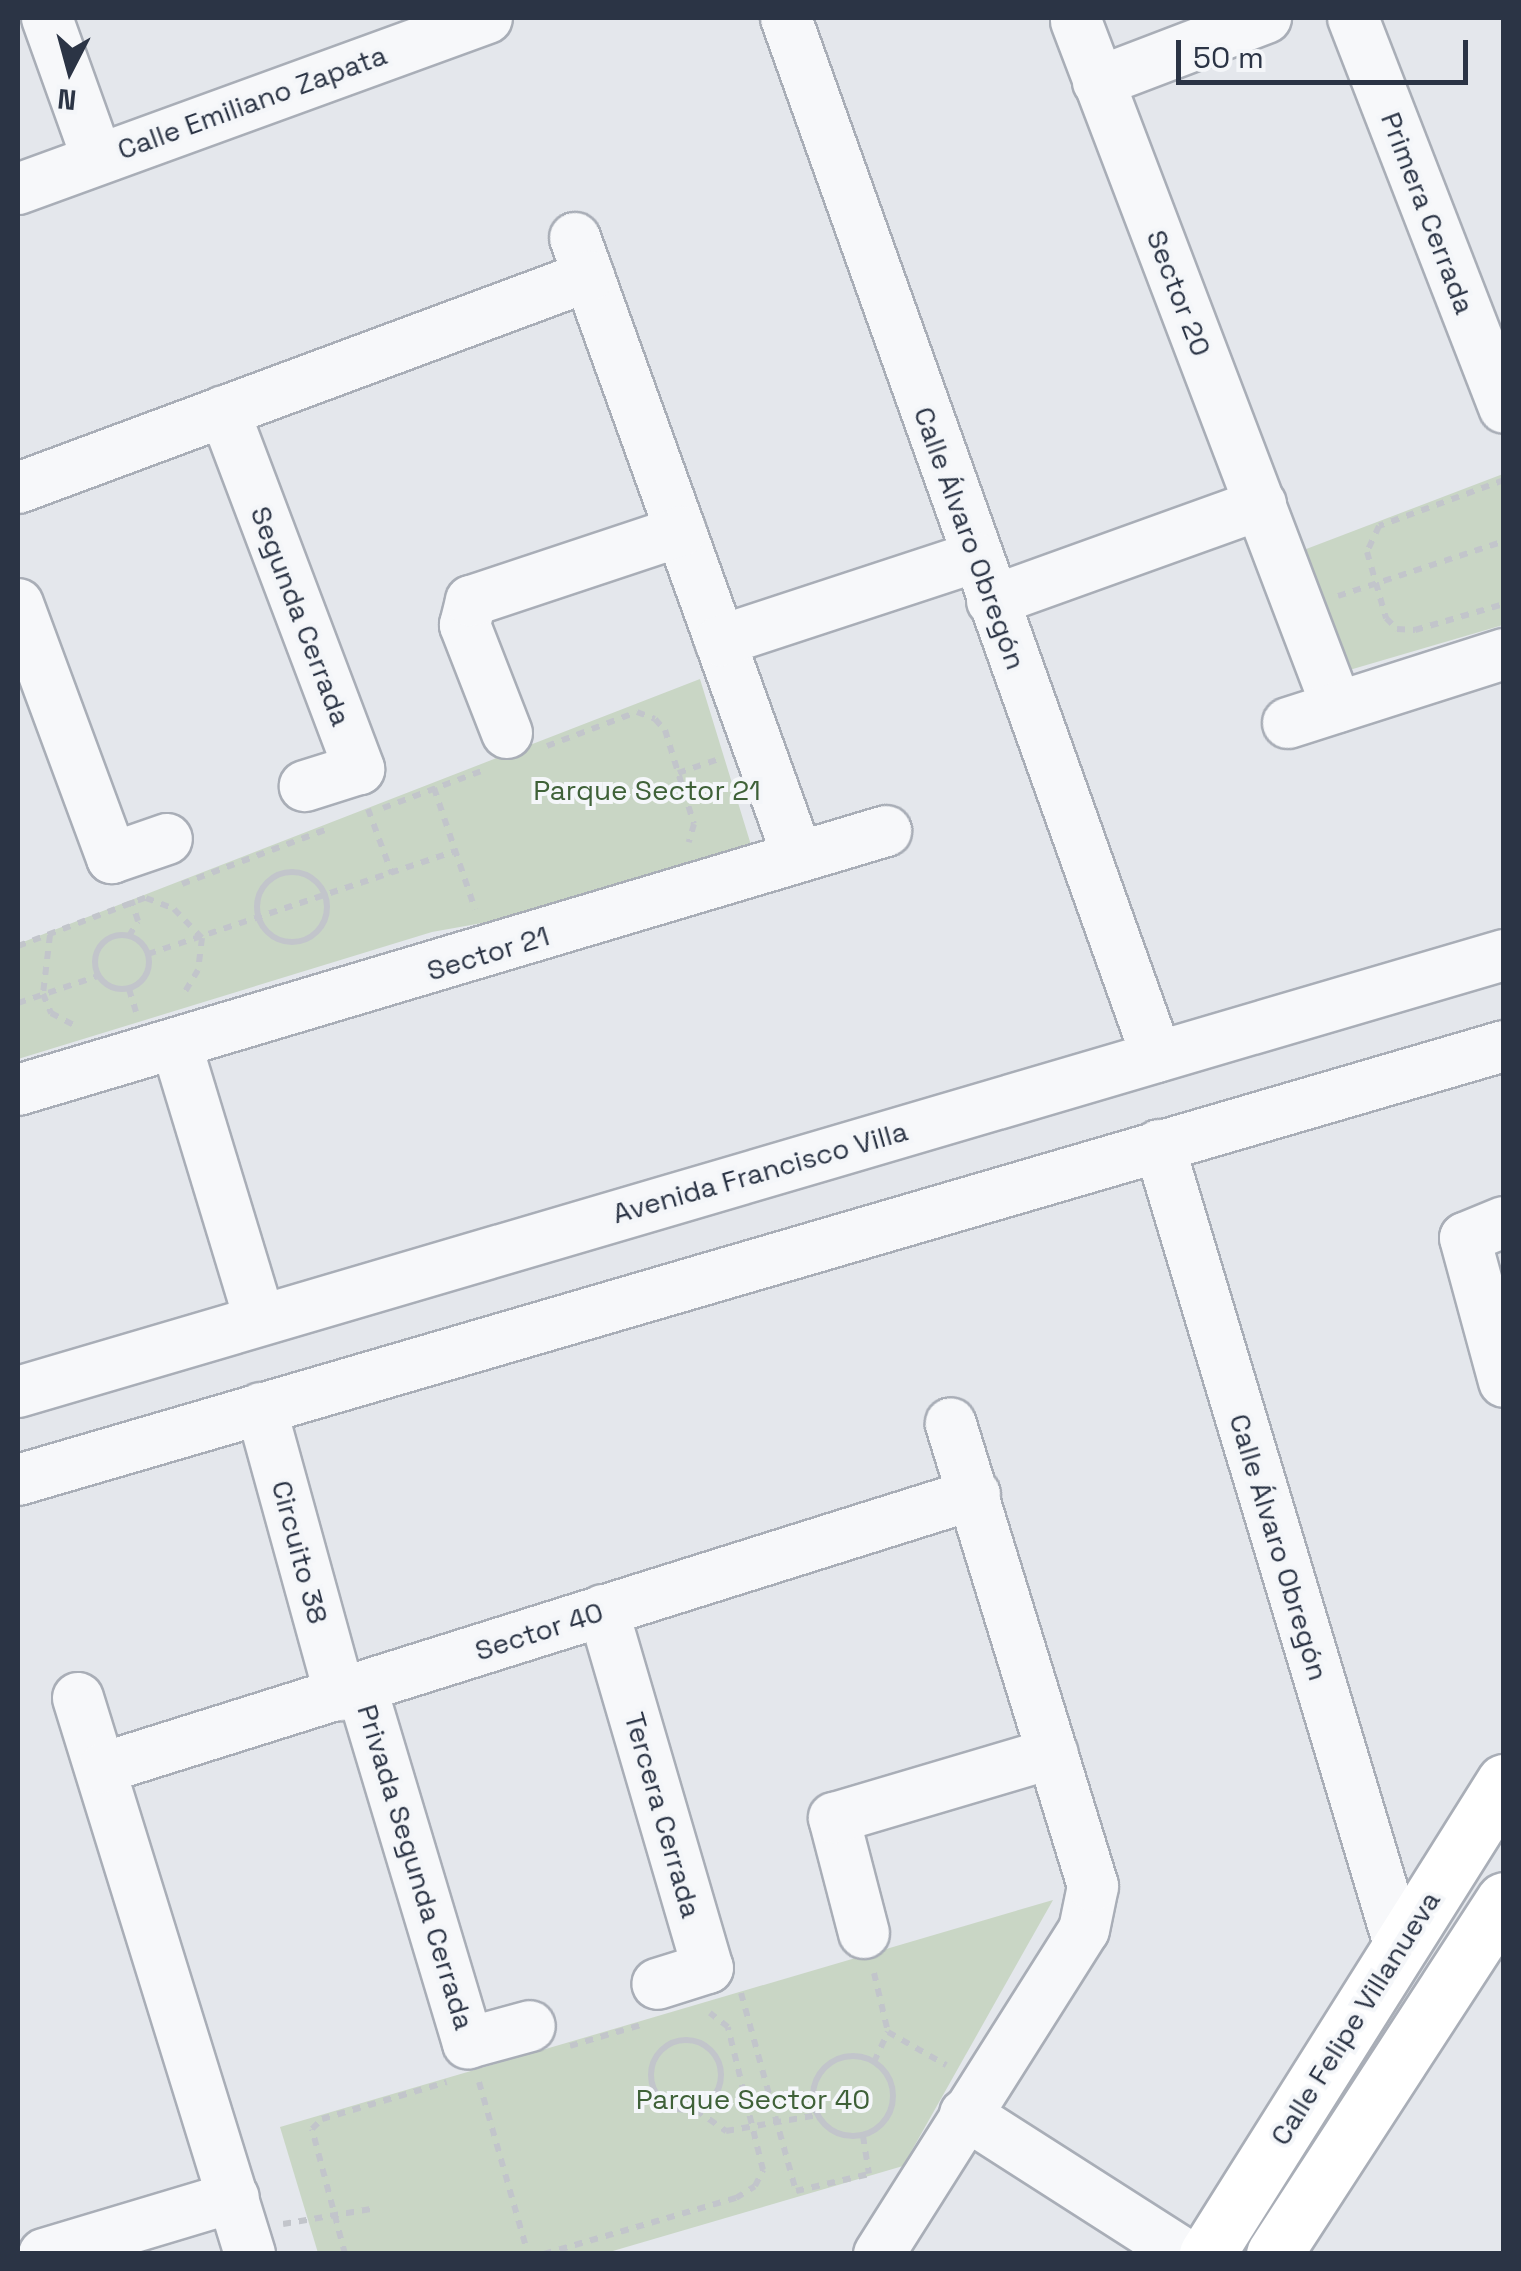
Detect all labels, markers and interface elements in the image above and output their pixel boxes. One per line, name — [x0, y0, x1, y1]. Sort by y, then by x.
north arrow — [20, 20, 120, 120]
scale bar — [1181, 20, 1474, 82]
street label: Calle Emiliano Zapata — [113, 38, 391, 166]
text: 50 m — [1193, 38, 1264, 77]
text: N — [56, 81, 78, 119]
street label: Primera Cerrada — [1374, 107, 1482, 319]
street label: Sector 20 — [1140, 225, 1218, 361]
street label: Calle Álvaro Obregón — [907, 402, 1033, 674]
street label: Segunda Cerrada — [244, 502, 358, 730]
park label: Parque Sector 21 — [533, 773, 761, 807]
street label: Sector 21 — [423, 919, 553, 987]
street label: Avenida Francisco Villa — [608, 1114, 912, 1230]
street label: Calle Álvaro Obregón — [1222, 1410, 1336, 1684]
street label: Circuito 38 — [265, 1477, 335, 1627]
street label: Sector 40 — [471, 1595, 607, 1667]
street label: Privada Segunda Cerrada — [350, 1700, 482, 2034]
street label: Tercera Cerrada — [618, 1708, 708, 1922]
street label: Calle Felipe Villanueva — [1263, 1885, 1447, 2151]
park label: Parque Sector 40 — [636, 2082, 870, 2116]

